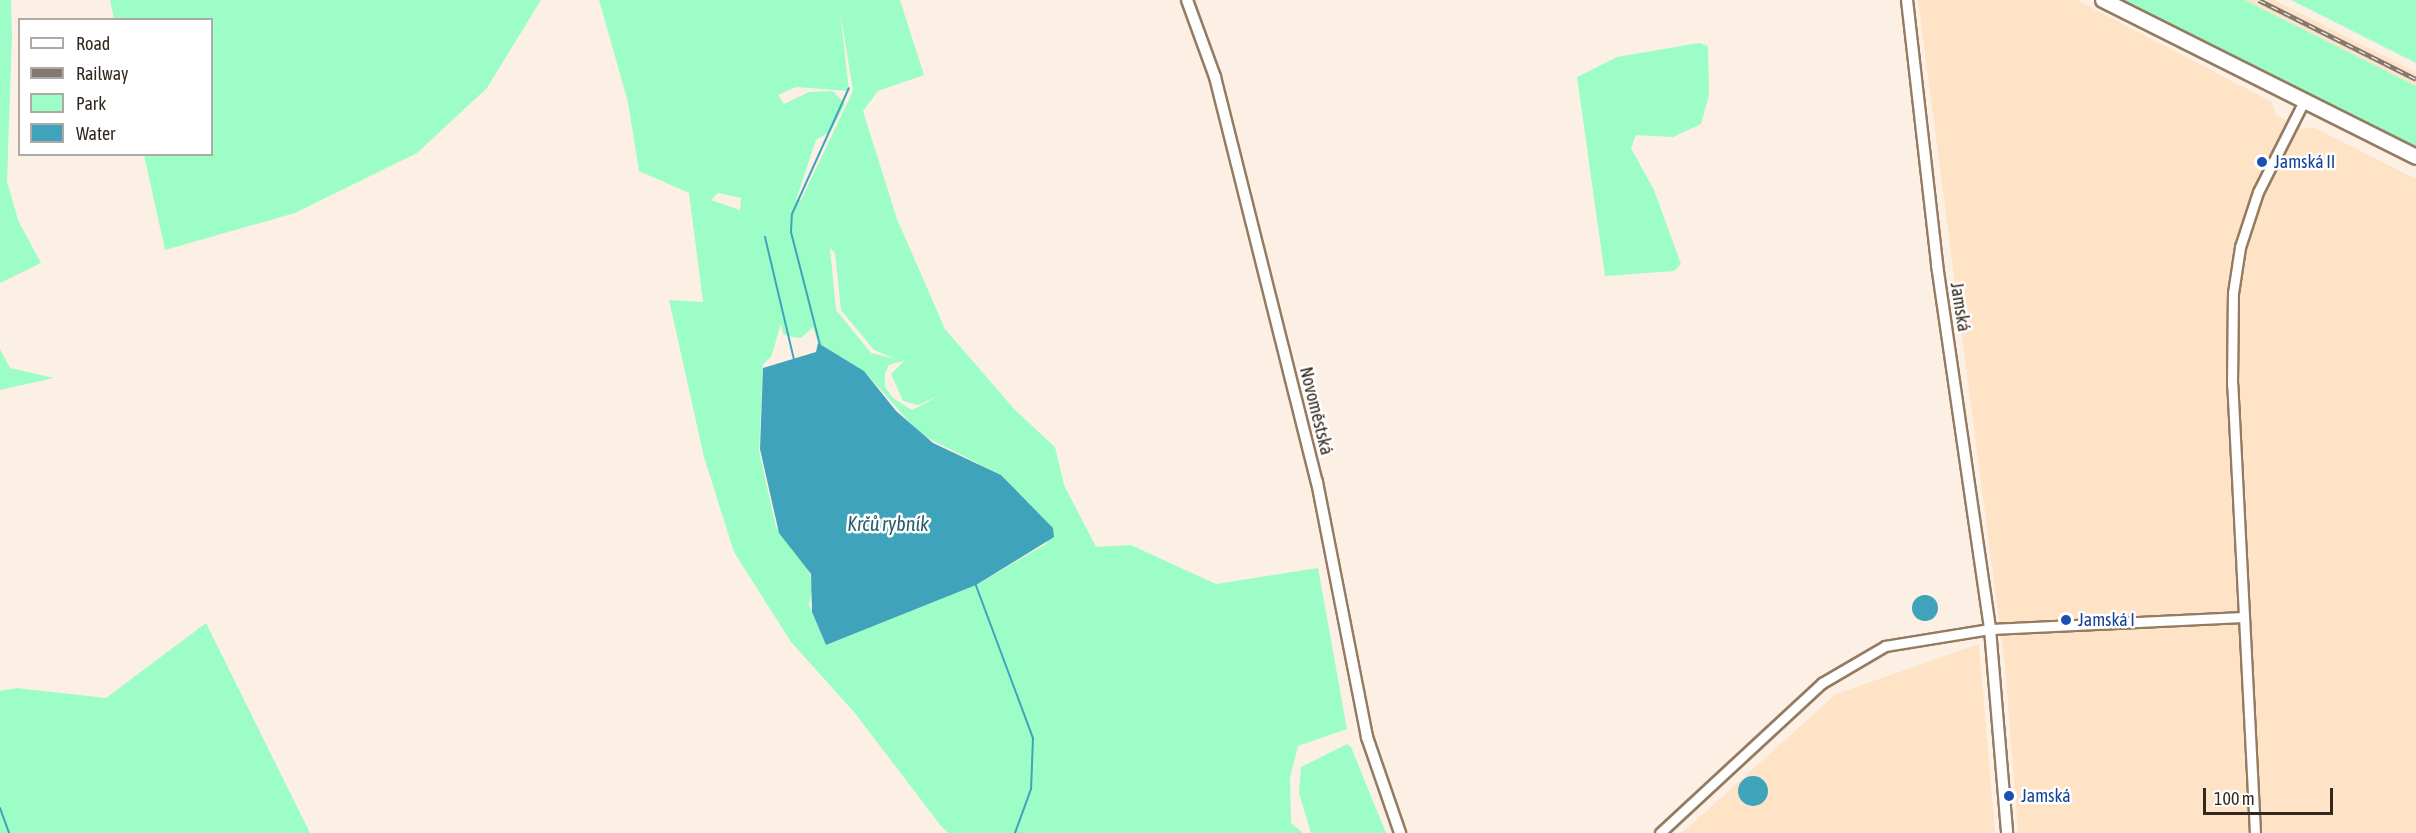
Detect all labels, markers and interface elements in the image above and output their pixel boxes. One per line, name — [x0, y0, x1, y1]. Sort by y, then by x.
legend — [18, 18, 213, 156]
text: Road — [76, 33, 110, 54]
text: Railway — [76, 63, 128, 84]
text: Park — [76, 93, 106, 114]
text: Water — [76, 123, 115, 144]
place label: Jamská II — [2274, 151, 2335, 173]
marker: Jamská II — [2255, 155, 2269, 169]
street label: Jamská — [1945, 281, 1975, 333]
street label: Novoměstská — [1295, 365, 1337, 457]
water label: Krčů rybník — [847, 511, 929, 535]
place label: Jamská I — [2078, 609, 2135, 631]
marker: Jamská I — [2059, 613, 2073, 627]
scale bar — [2206, 776, 2336, 814]
place label: Jamská — [2021, 785, 2071, 807]
text: 100 m — [2214, 788, 2255, 809]
marker: Jamská — [2002, 789, 2016, 803]

